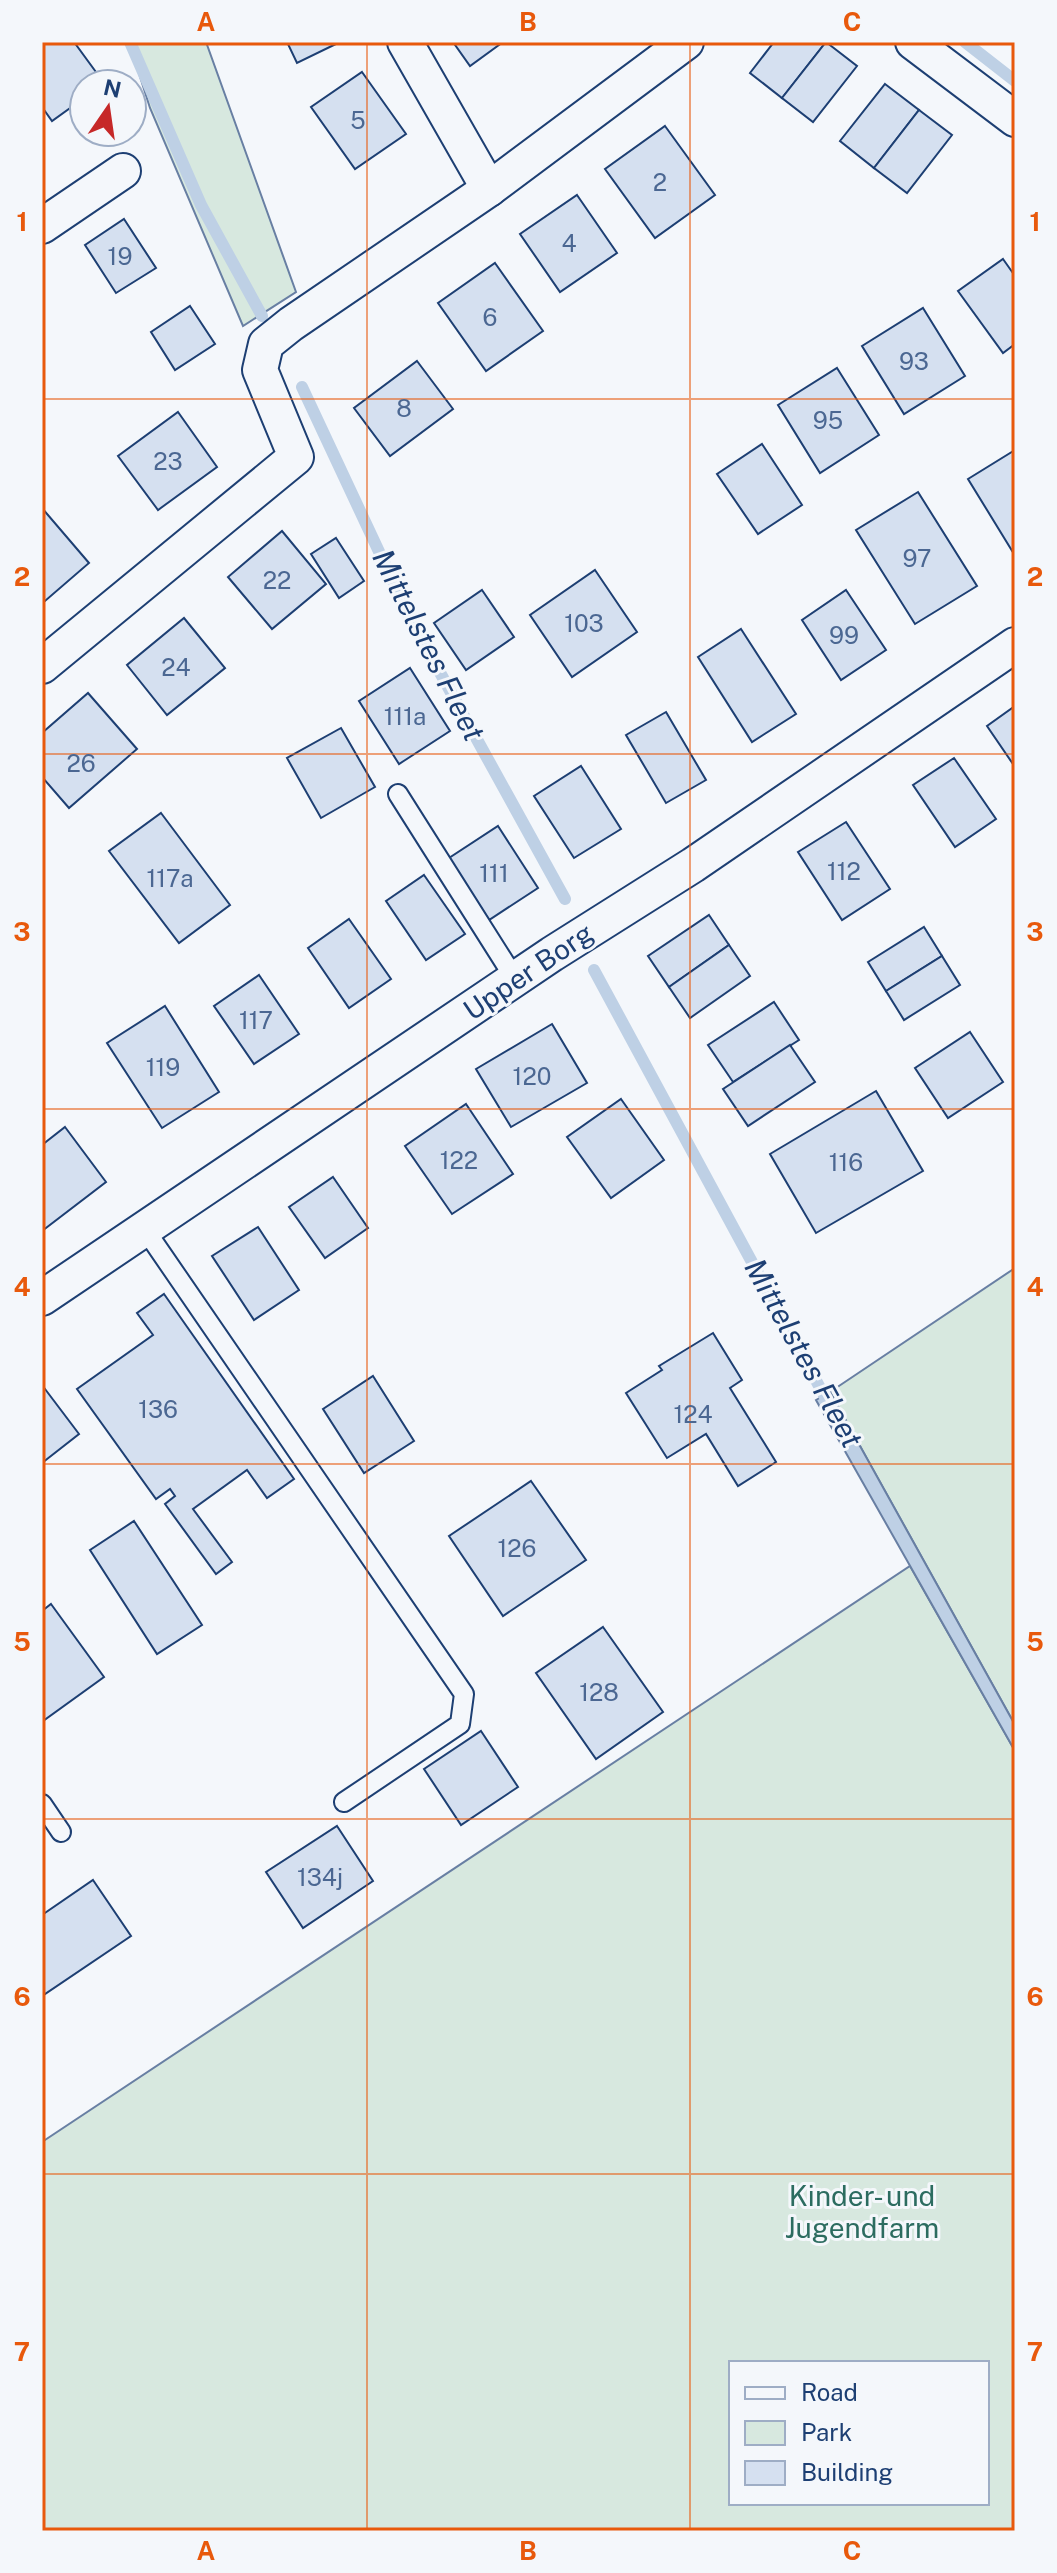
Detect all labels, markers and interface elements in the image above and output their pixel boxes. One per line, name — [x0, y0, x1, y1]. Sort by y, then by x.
text: A — [197, 6, 216, 37]
text: B — [519, 6, 537, 37]
text: C — [843, 6, 861, 37]
north arrow — [68, 68, 148, 148]
text: N — [101, 74, 124, 103]
house number: 5 — [350, 106, 366, 134]
house number: 2 — [653, 168, 667, 196]
text: 1 — [16, 206, 28, 237]
text: 1 — [1029, 206, 1041, 237]
house number: 4 — [561, 229, 577, 257]
house number: 19 — [108, 242, 132, 270]
house number: 6 — [483, 303, 497, 331]
house number: 93 — [899, 347, 929, 375]
house number: 8 — [396, 394, 412, 422]
house number: 95 — [813, 406, 843, 434]
house number: 23 — [153, 447, 183, 475]
water label: Mittelstes Fleet — [365, 543, 493, 747]
house number: 97 — [903, 544, 931, 572]
text: 2 — [14, 561, 30, 592]
text: 2 — [1027, 561, 1043, 592]
house number: 22 — [263, 566, 291, 594]
house number: 103 — [564, 609, 604, 637]
house number: 99 — [829, 621, 859, 649]
house number: 24 — [161, 653, 191, 681]
house number: 111a — [384, 702, 426, 730]
house number: 26 — [66, 749, 96, 777]
house number: 112 — [827, 857, 861, 885]
house number: 111 — [479, 859, 509, 887]
house number: 117a — [146, 864, 194, 892]
text: 3 — [13, 916, 31, 947]
street label: Upper Borg — [457, 916, 599, 1026]
text: 3 — [1026, 916, 1044, 947]
house number: 117 — [239, 1006, 273, 1034]
house number: 119 — [146, 1053, 180, 1081]
house number: 120 — [513, 1062, 551, 1090]
house number: 122 — [440, 1146, 478, 1174]
house number: 116 — [829, 1148, 863, 1176]
water label: Mittelstes Fleet — [737, 1252, 871, 1454]
text: 4 — [13, 1271, 31, 1302]
text: 4 — [1026, 1271, 1044, 1302]
house number: 136 — [138, 1395, 178, 1423]
house number: 124 — [673, 1400, 713, 1428]
house number: 126 — [497, 1534, 537, 1562]
text: 5 — [13, 1626, 31, 1657]
text: 5 — [1026, 1626, 1044, 1657]
house number: 128 — [579, 1678, 619, 1706]
house number: 134j — [297, 1863, 343, 1891]
text: 6 — [13, 1981, 31, 2012]
text: 6 — [1026, 1981, 1044, 2012]
park label: Kinder- und Jugendfarm — [785, 2179, 939, 2244]
text: 7 — [14, 2336, 30, 2367]
text: 7 — [1027, 2336, 1043, 2367]
legend — [729, 2361, 989, 2505]
text: Road — [801, 2378, 858, 2406]
text: Park — [801, 2418, 852, 2446]
text: Building — [801, 2458, 893, 2486]
text: A — [197, 2535, 216, 2566]
text: B — [519, 2535, 537, 2566]
text: C — [843, 2535, 861, 2566]

